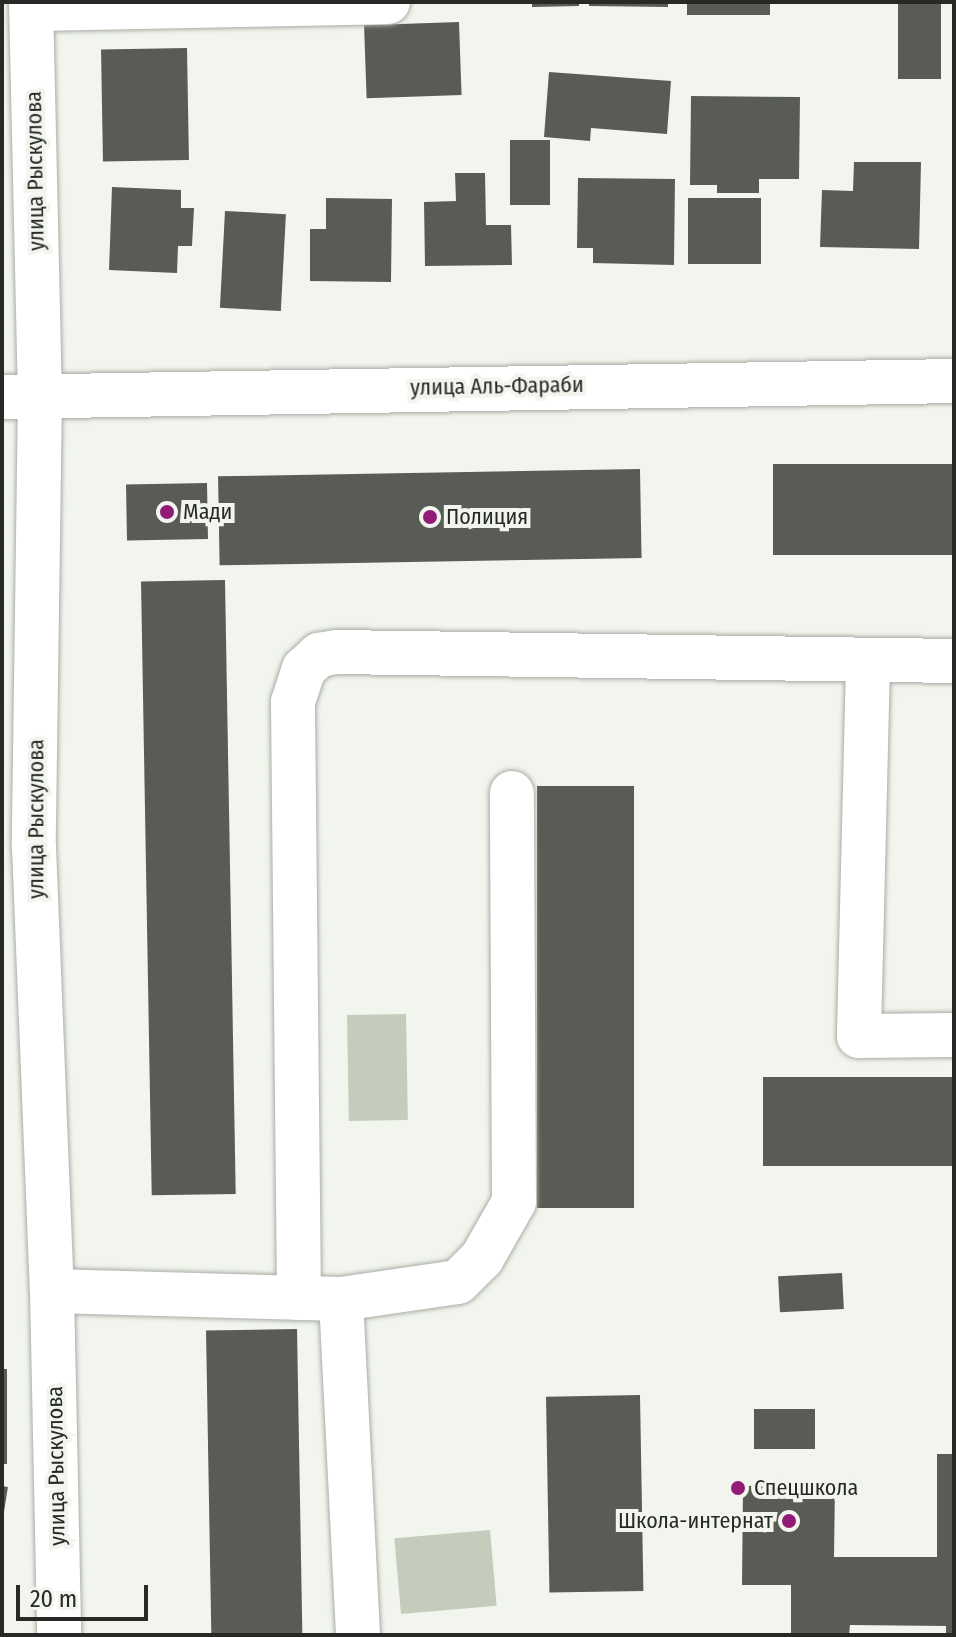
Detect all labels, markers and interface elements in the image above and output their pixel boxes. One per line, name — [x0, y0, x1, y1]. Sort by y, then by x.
street label: улица Рыскулова — [20, 91, 50, 251]
street label: улица Аль-Фараби — [410, 371, 584, 401]
place label: Мади — [183, 499, 232, 525]
marker: Мади — [158, 503, 176, 521]
place label: Полиция — [446, 504, 528, 530]
marker: Полиция — [421, 508, 439, 526]
street label: улица Рыскулова — [23, 739, 49, 899]
street label: улица Рыскулова — [41, 1386, 71, 1546]
place label: Спецшкола — [754, 1475, 858, 1501]
marker: Спецшкола — [729, 1479, 747, 1497]
place label: Школа-интернат — [618, 1508, 773, 1534]
marker: Школа-интернат — [780, 1512, 798, 1530]
scale bar — [20, 1569, 152, 1619]
text: 20 m — [30, 1585, 77, 1613]

